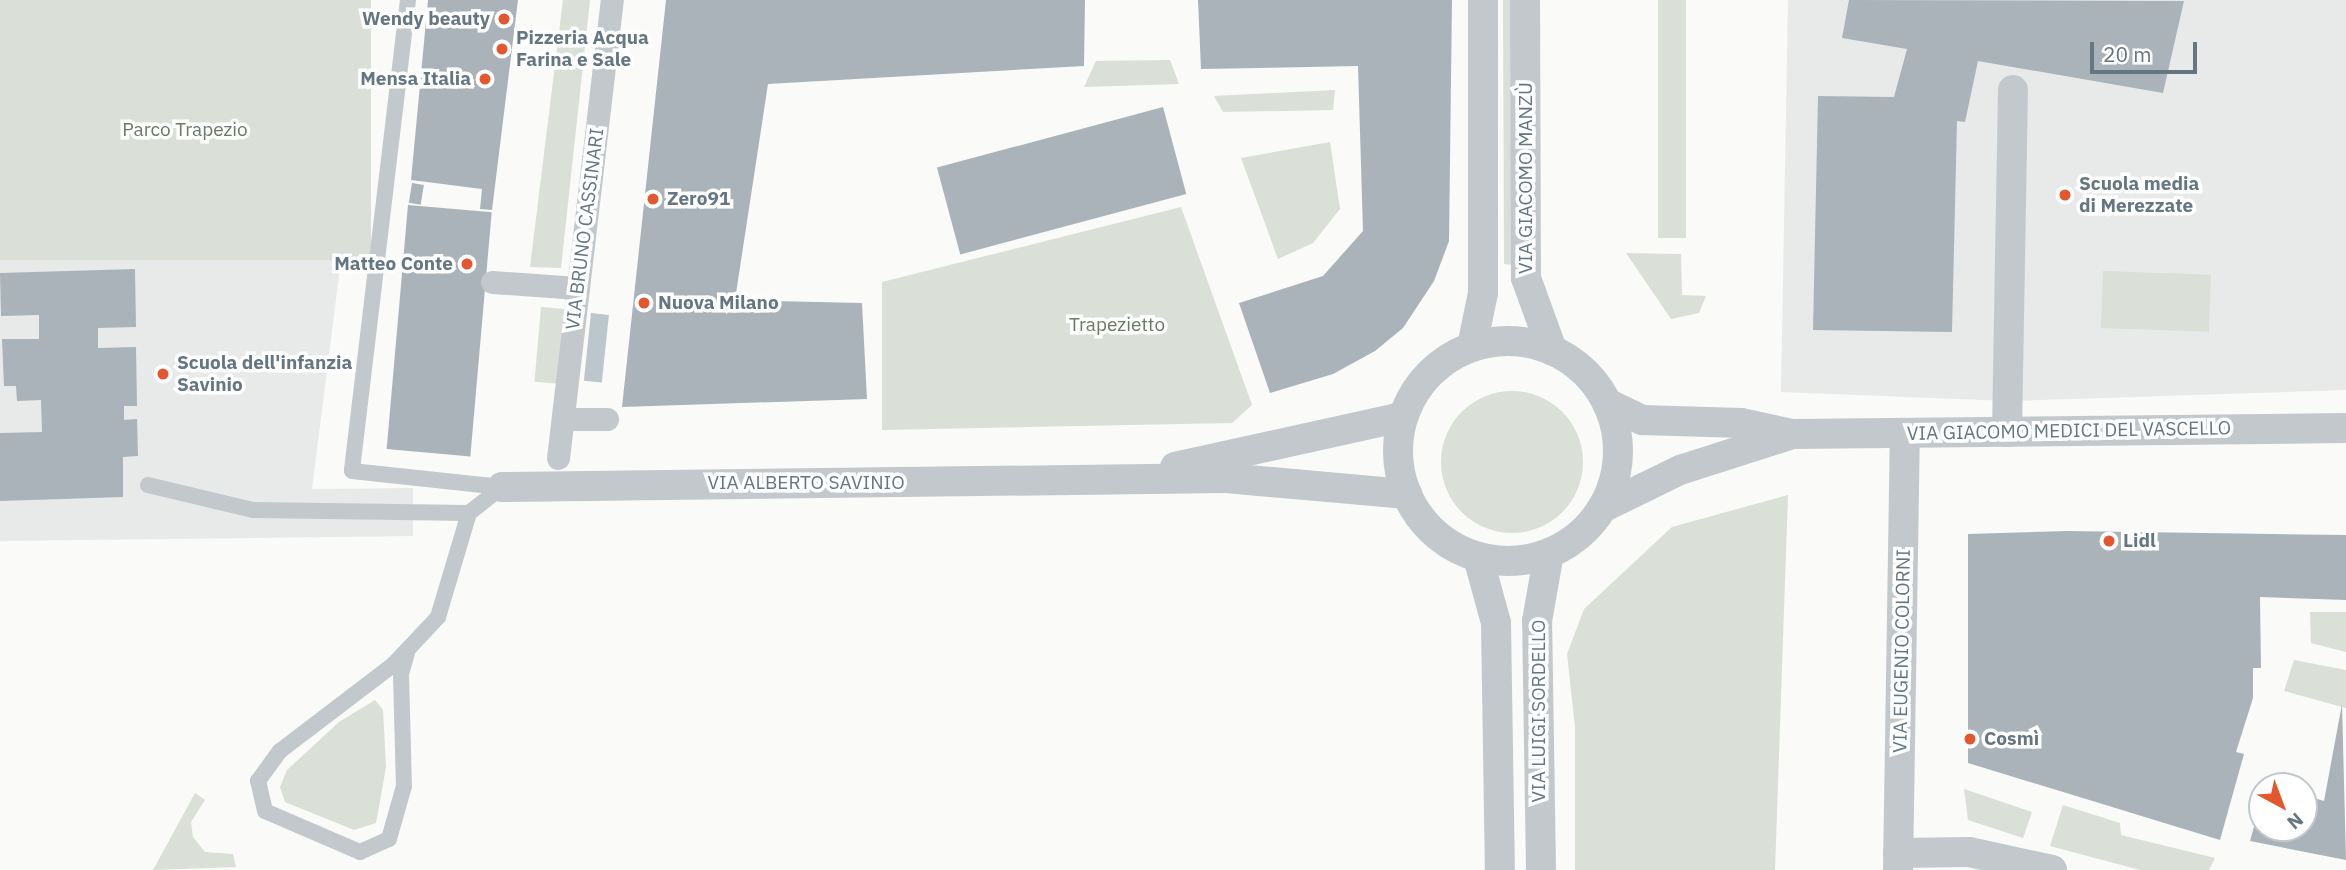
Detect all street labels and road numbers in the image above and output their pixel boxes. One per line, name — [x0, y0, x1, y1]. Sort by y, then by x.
street label: VIA GIACOMO MANZÙ — [1515, 82, 1537, 274]
street label: VIA BRUNO CASSINARI — [561, 127, 609, 331]
street label: VIA GIACOMO MEDICI DEL VASCELLO — [1907, 417, 2231, 445]
street label: VIA ALBERTO SAVINIO — [707, 472, 905, 494]
street label: VIA EUGENIO COLORNI — [1889, 549, 1915, 753]
street label: VIA LUIGI SORDELLO — [1528, 620, 1550, 802]

